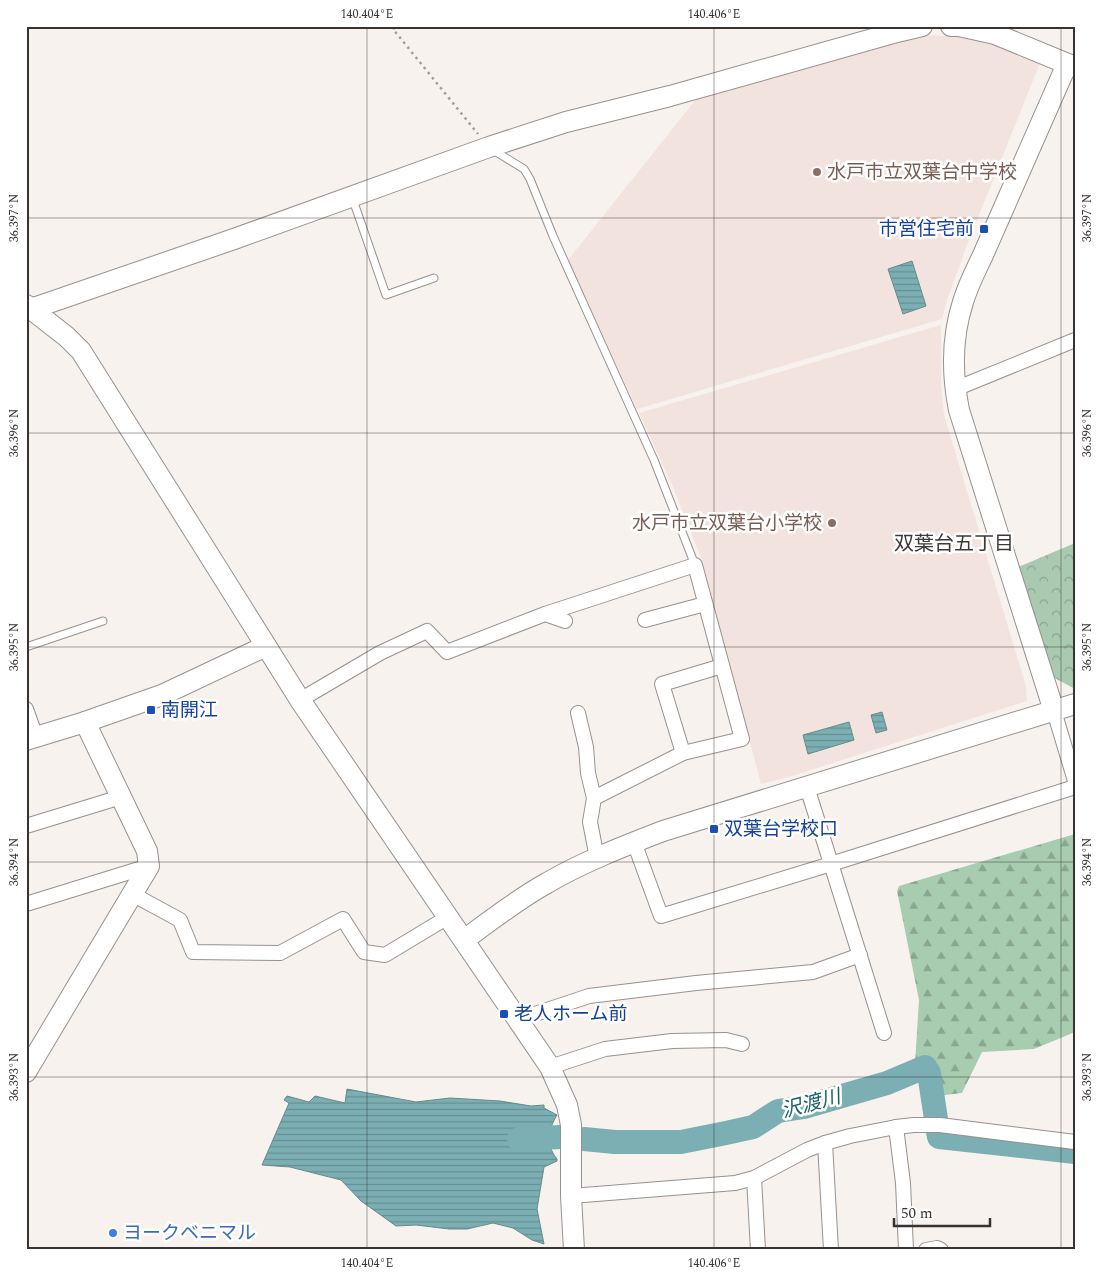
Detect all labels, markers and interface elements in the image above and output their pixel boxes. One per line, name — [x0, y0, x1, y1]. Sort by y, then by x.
text: 140.404°E — [341, 5, 393, 24]
text: 140.406°E — [688, 5, 740, 24]
place label: 水戸市立双葉台中学校 — [827, 158, 1017, 187]
marker: 水戸市立双葉台中学校 — [811, 166, 823, 178]
text: 36.397°N — [5, 194, 24, 242]
text: 36.397°N — [1078, 194, 1097, 242]
place label: 市営住宅前 — [879, 215, 974, 244]
marker: 市営住宅前 — [978, 223, 990, 235]
text: 36.396°N — [5, 409, 24, 457]
text: 36.396°N — [1078, 409, 1097, 457]
place label: 水戸市立双葉台小学校 — [632, 509, 822, 538]
marker: 水戸市立双葉台小学校 — [826, 517, 838, 529]
district label: 双葉台五丁目 — [894, 529, 1014, 559]
text: 36.395°N — [5, 623, 24, 671]
text: 36.395°N — [1078, 623, 1097, 671]
place label: 南開江 — [161, 696, 218, 725]
marker: 南開江 — [145, 704, 157, 716]
place label: 双葉台学校口 — [724, 815, 838, 844]
marker: 双葉台学校口 — [708, 823, 720, 835]
text: 36.394°N — [5, 838, 24, 886]
text: 36.394°N — [1078, 838, 1097, 886]
place label: 老人ホーム前 — [514, 1000, 627, 1029]
marker: 老人ホーム前 — [498, 1008, 510, 1020]
text: 36.393°N — [5, 1053, 24, 1101]
text: 36.393°N — [1078, 1053, 1097, 1101]
water label: 沢渡川 — [778, 1081, 846, 1126]
scale bar — [894, 1196, 990, 1228]
text: 50 m — [901, 1202, 933, 1225]
place label: ヨークベニマル — [123, 1219, 256, 1248]
marker: ヨークベニマル — [107, 1227, 119, 1239]
text: 140.404°E — [341, 1254, 393, 1273]
text: 140.406°E — [688, 1254, 740, 1273]

